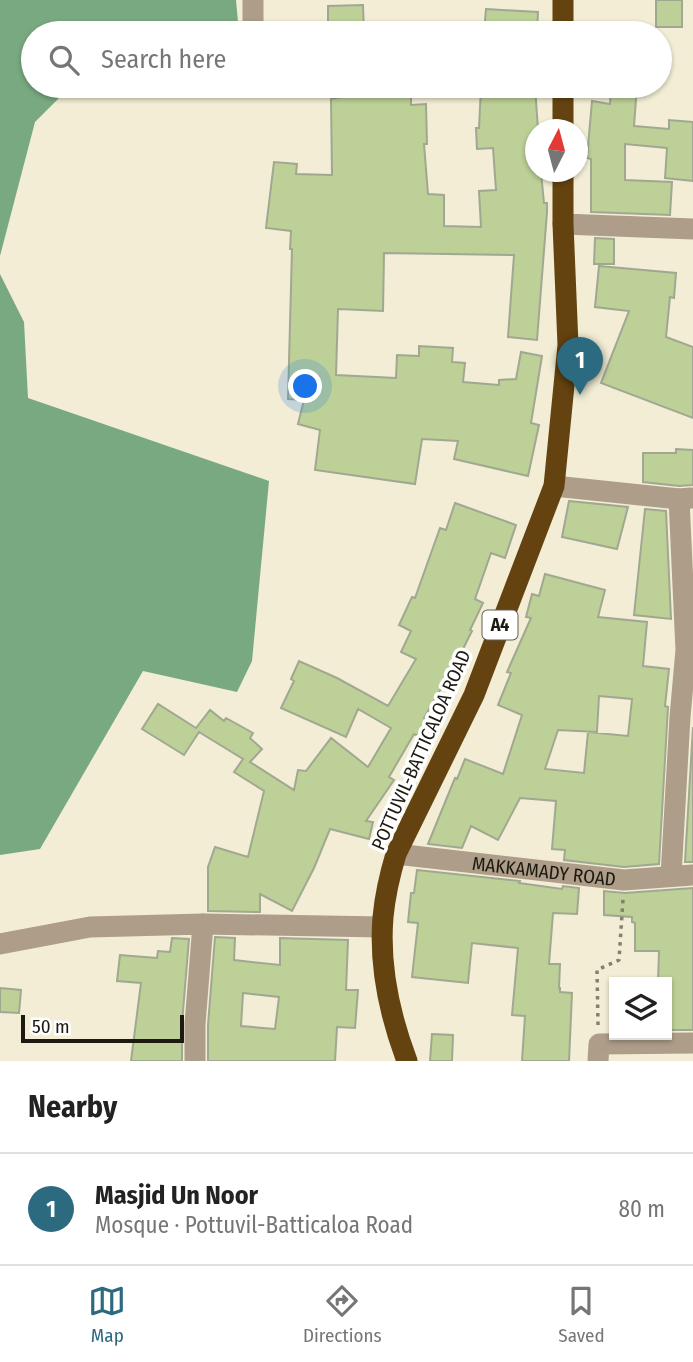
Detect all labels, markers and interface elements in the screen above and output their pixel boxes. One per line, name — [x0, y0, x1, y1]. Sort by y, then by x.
search box — [21, 21, 672, 98]
icon: search — [45, 41, 83, 79]
text: Search here — [101, 44, 226, 75]
north arrow — [525, 119, 588, 182]
pin: 1 — [557, 337, 603, 395]
your location — [288, 369, 322, 403]
road number: A4 — [482, 610, 518, 640]
street label: POTTUVIL-BATTICALOA ROAD — [366, 646, 476, 854]
street label: MAKKAMADY ROAD — [471, 851, 617, 890]
map controls — [609, 977, 672, 1040]
button: layers — [609, 977, 672, 1040]
scale bar — [21, 1012, 184, 1044]
text: 50 m — [32, 1015, 70, 1038]
text: Nearby — [28, 1089, 117, 1125]
text: Masjid Un Noor — [95, 1180, 258, 1211]
text: 1 — [46, 1195, 56, 1223]
text: 80 m — [618, 1195, 665, 1223]
text: Mosque · Pottuvil-Batticaloa Road — [95, 1211, 413, 1239]
tab: Map — [88, 1282, 126, 1347]
tab: Directions — [303, 1282, 382, 1347]
tab: Saved — [558, 1282, 605, 1347]

